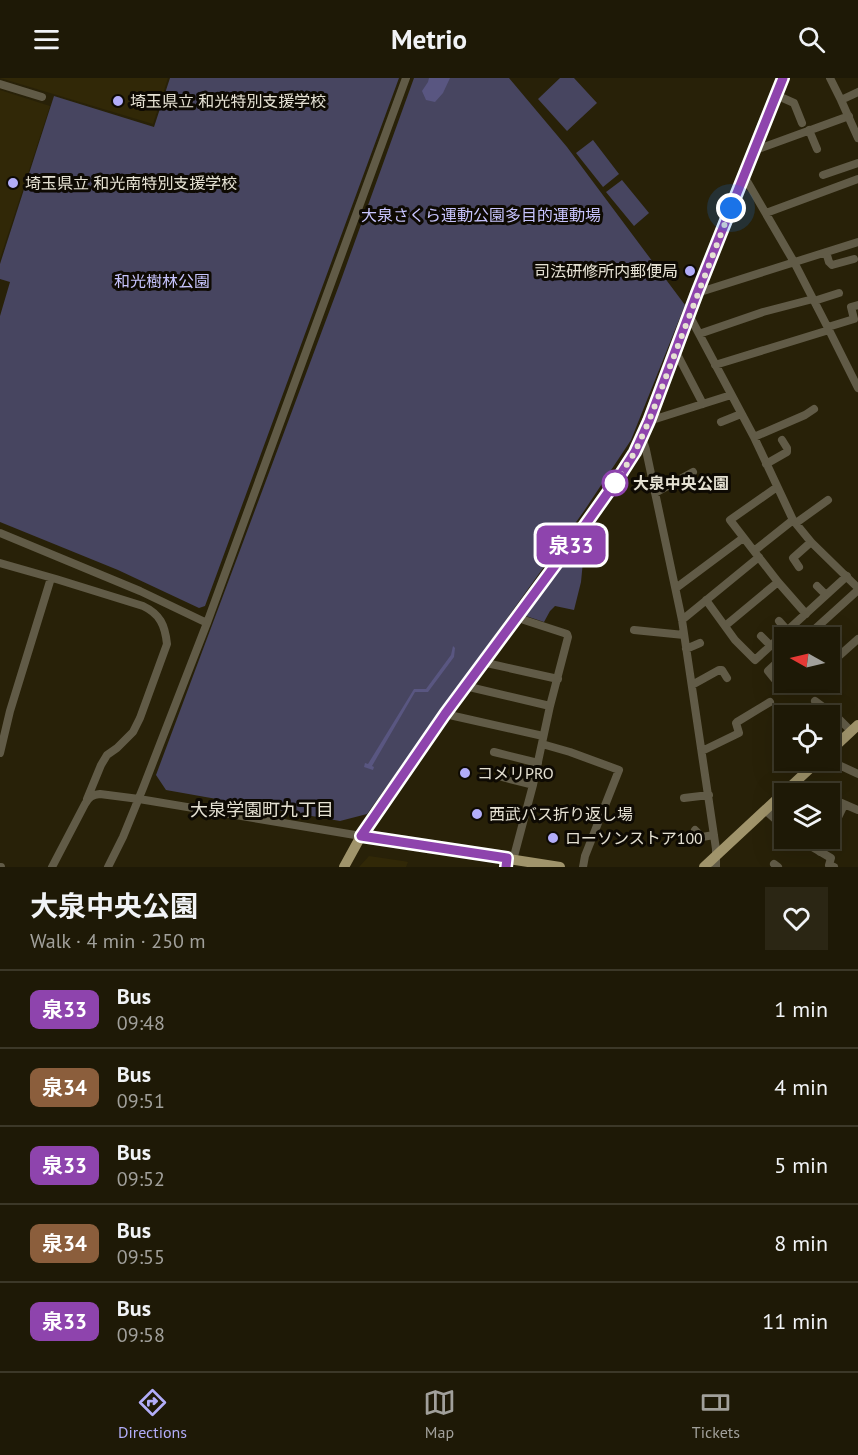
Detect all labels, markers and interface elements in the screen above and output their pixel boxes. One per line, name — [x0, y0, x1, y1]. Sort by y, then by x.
text: Metrio — [391, 22, 467, 56]
icon: menu — [30, 23, 63, 56]
icon: search — [795, 23, 828, 56]
place label: 埼玉県立 和光特別支援学校 — [130, 91, 326, 111]
marker: 埼玉県立 和光特別支援学校 — [111, 94, 125, 108]
place label: 埼玉県立 和光南特別支援学校 — [25, 173, 237, 193]
marker: 埼玉県立 和光南特別支援学校 — [6, 176, 20, 190]
your location — [716, 193, 746, 223]
park label: 大泉さくら運動公園多目的運動場 — [361, 205, 601, 225]
place label: 司法研修所内郵便局 — [534, 261, 678, 281]
marker: 司法研修所内郵便局 — [683, 264, 697, 278]
park label: 和光樹林公園 — [114, 271, 210, 291]
marker: 大泉中央公園 — [602, 470, 628, 496]
place label: 大泉中央公園 — [633, 473, 729, 493]
line badge: 泉33 — [536, 526, 606, 564]
text: 泉33 — [549, 532, 593, 559]
north arrow — [774, 627, 840, 693]
map controls — [774, 627, 840, 849]
button: locate — [774, 705, 840, 771]
place label: コメリPRO — [477, 763, 554, 783]
marker: コメリPRO — [458, 766, 472, 780]
button: layers — [774, 783, 840, 849]
district label: 大泉学園町九丁目 — [190, 798, 334, 821]
place label: 西武バス折り返し場 — [489, 804, 633, 824]
marker: 西武バス折り返し場 — [470, 807, 484, 821]
place label: ローソンストア100 — [565, 828, 703, 848]
marker: ローソンストア100 — [546, 831, 560, 845]
text: 大泉中央公園 — [30, 887, 198, 924]
button: heart — [765, 887, 828, 950]
text: Walk · 4 min · 250 m — [30, 928, 206, 954]
text: Bus — [117, 982, 151, 1010]
text: 1 min — [774, 995, 828, 1023]
text: 泉33 — [42, 996, 87, 1023]
text: 09:48 — [117, 1010, 165, 1036]
text: Bus — [117, 1060, 151, 1088]
text: 4 min — [774, 1073, 828, 1101]
text: 泉34 — [42, 1074, 87, 1101]
text: 09:51 — [117, 1088, 165, 1114]
text: Bus — [117, 1138, 151, 1166]
text: 5 min — [774, 1151, 828, 1179]
text: 泉33 — [42, 1152, 87, 1179]
text: 09:52 — [117, 1166, 165, 1192]
text: Bus — [117, 1216, 151, 1244]
text: 8 min — [774, 1229, 828, 1257]
text: 泉34 — [42, 1230, 87, 1257]
text: 09:55 — [117, 1244, 165, 1270]
text: Bus — [117, 1294, 151, 1322]
text: 11 min — [762, 1307, 828, 1335]
text: 泉33 — [42, 1308, 87, 1335]
text: 09:58 — [117, 1322, 165, 1348]
tab: Directions — [118, 1386, 187, 1442]
tab: Map — [423, 1386, 456, 1442]
tab: Tickets — [692, 1386, 740, 1442]

